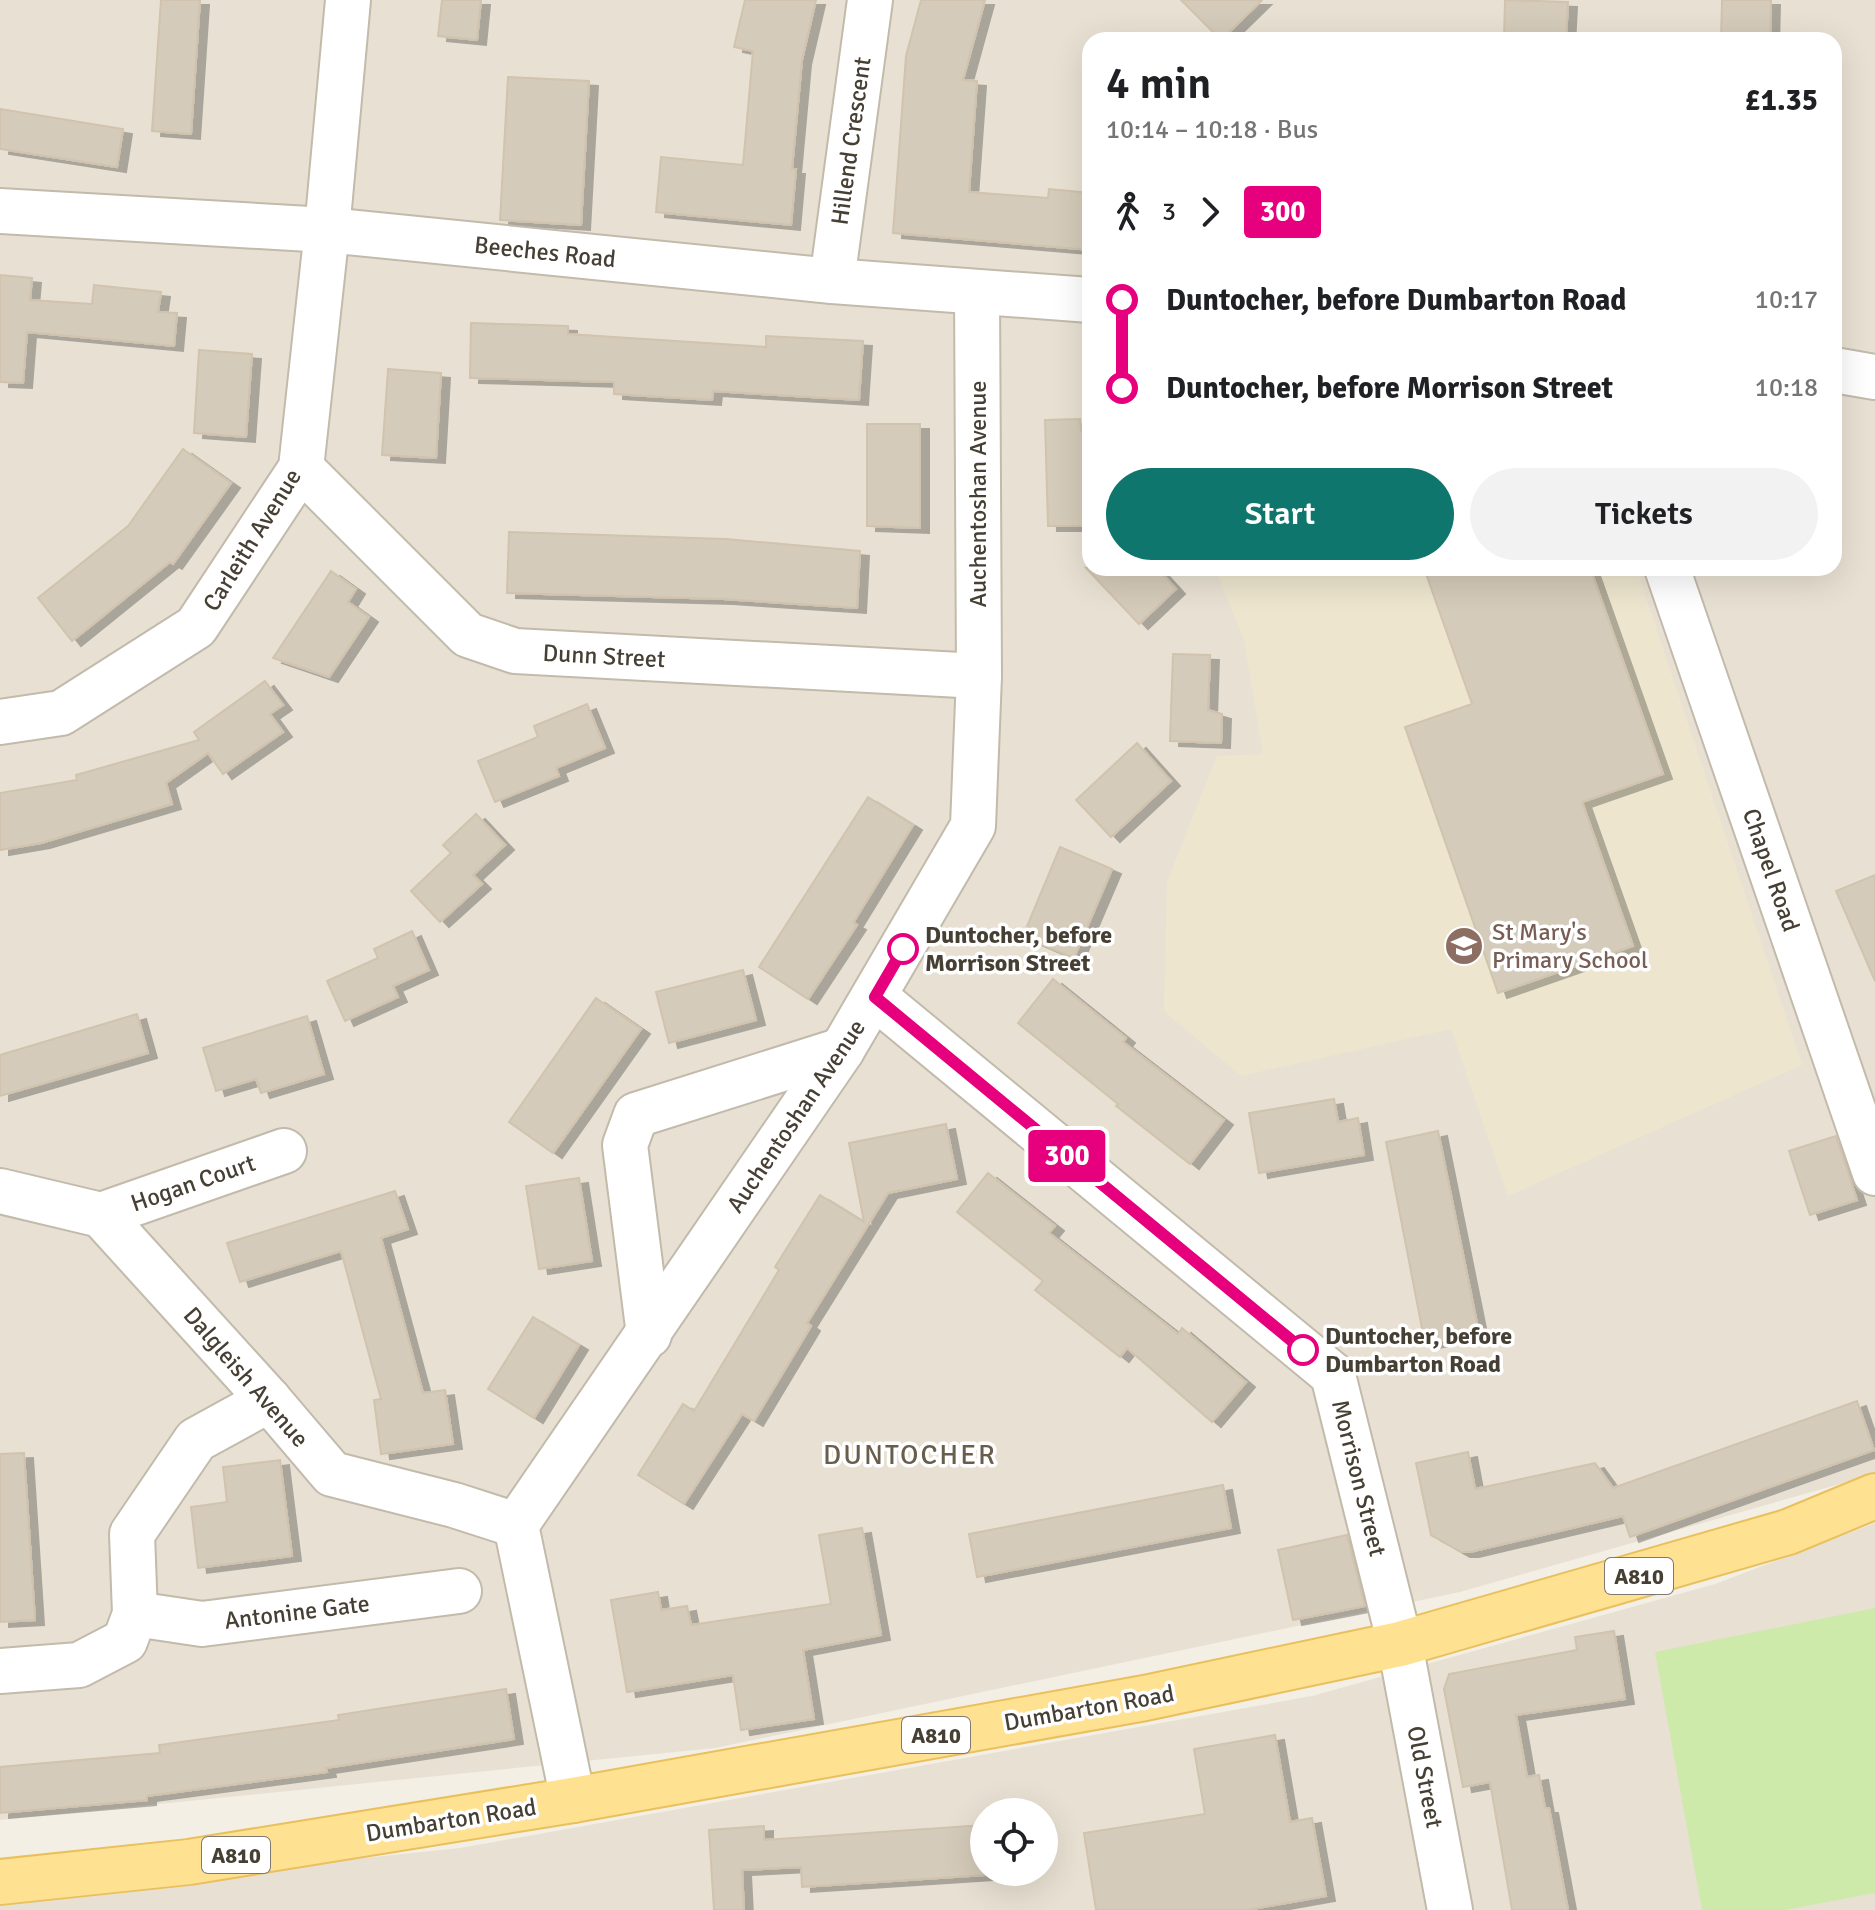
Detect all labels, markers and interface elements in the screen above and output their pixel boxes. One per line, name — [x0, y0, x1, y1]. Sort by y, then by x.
street label: Hillend Crescent — [824, 55, 878, 227]
text: 4 min — [1106, 57, 1211, 111]
text: £1.35 — [1745, 82, 1818, 119]
text: 10:14 – 10:18 · Bus — [1106, 114, 1318, 146]
icon: walk — [1106, 190, 1150, 234]
icon: forward — [1188, 190, 1232, 234]
text: 300 — [1260, 195, 1305, 229]
text: 3 — [1162, 196, 1176, 228]
street label: Beeches Road — [473, 230, 617, 274]
text: Duntocher, before Dumbarton Road — [1166, 282, 1627, 319]
text: 10:17 — [1755, 284, 1818, 316]
text: Duntocher, before Morrison Street — [1166, 370, 1613, 407]
text: 10:18 — [1755, 372, 1818, 404]
street label: Auchentoshan Avenue — [963, 381, 993, 607]
street label: Carleith Avenue — [196, 463, 308, 617]
button: Start — [1106, 468, 1454, 560]
button: Tickets — [1470, 468, 1818, 560]
street label: Dunn Street — [542, 638, 666, 674]
street label: Chapel Road — [1736, 805, 1806, 935]
place label: St Mary's Primary School — [1492, 917, 1648, 975]
place label: Duntocher, before Morrison Street — [925, 920, 1112, 978]
school or university icon: St Mary's Primary School — [1443, 925, 1485, 967]
marker: Duntocher, before Morrison Street — [888, 934, 918, 964]
street label: Auchentoshan Avenue — [720, 1014, 872, 1218]
line badge: 300 — [1021, 1130, 1113, 1182]
text: 300 — [1044, 1139, 1090, 1173]
street label: Hogan Court — [127, 1148, 259, 1218]
street label: Dalgleish Avenue — [177, 1301, 315, 1453]
place label: Duntocher, before Dumbarton Road — [1325, 1321, 1512, 1379]
marker: Duntocher, before Dumbarton Road — [1288, 1335, 1318, 1365]
street label: Morrison Street — [1325, 1397, 1393, 1559]
district label: DUNTOCHER — [823, 1438, 997, 1472]
road number: A810 — [1605, 1558, 1673, 1594]
street label: Antonine Gate — [223, 1588, 371, 1636]
street label: Dumbarton Road — [1002, 1678, 1176, 1738]
road number: A810 — [902, 1717, 970, 1753]
street label: Old Street — [1400, 1723, 1450, 1831]
street label: Dumbarton Road — [364, 1792, 538, 1848]
map controls — [970, 1798, 1058, 1886]
button: locate — [970, 1798, 1058, 1886]
road number: A810 — [202, 1837, 270, 1873]

